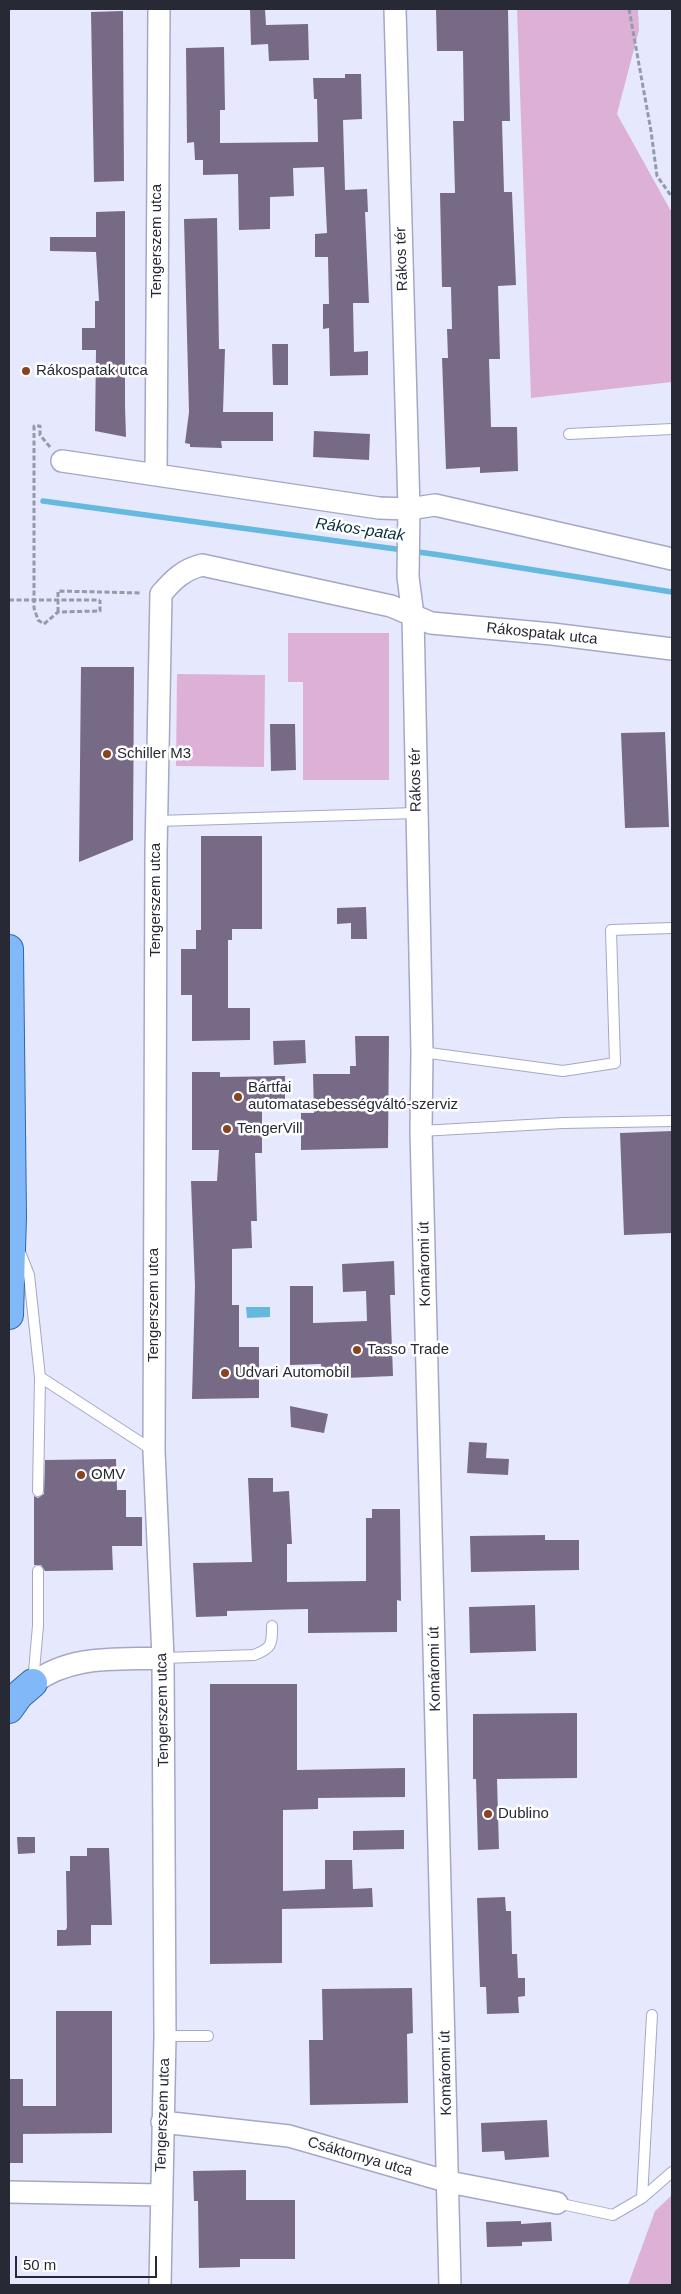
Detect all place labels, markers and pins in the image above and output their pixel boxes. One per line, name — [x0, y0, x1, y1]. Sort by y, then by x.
place label: Rákospatak utca — [36, 362, 148, 380]
marker: Rákospatak utca — [20, 365, 32, 377]
place label: Schiller M3 — [117, 745, 191, 763]
marker: Schiller M3 — [101, 748, 113, 760]
place label: Bártfai automatasebességváltó-szerviz — [248, 1079, 458, 1114]
marker: Bártfai automatasebességváltó-szerviz — [232, 1091, 244, 1103]
place label: TengerVill — [237, 1120, 303, 1138]
marker: TengerVill — [221, 1123, 233, 1135]
place label: Tasso Trade — [367, 1341, 449, 1359]
marker: Tasso Trade — [351, 1344, 363, 1356]
place label: Udvari Automobil — [235, 1364, 349, 1382]
marker: Udvari Automobil — [219, 1367, 231, 1379]
place label: OMV — [91, 1466, 125, 1484]
marker: OMV — [75, 1469, 87, 1481]
place label: Dublino — [498, 1805, 549, 1823]
marker: Dublino — [482, 1808, 494, 1820]

